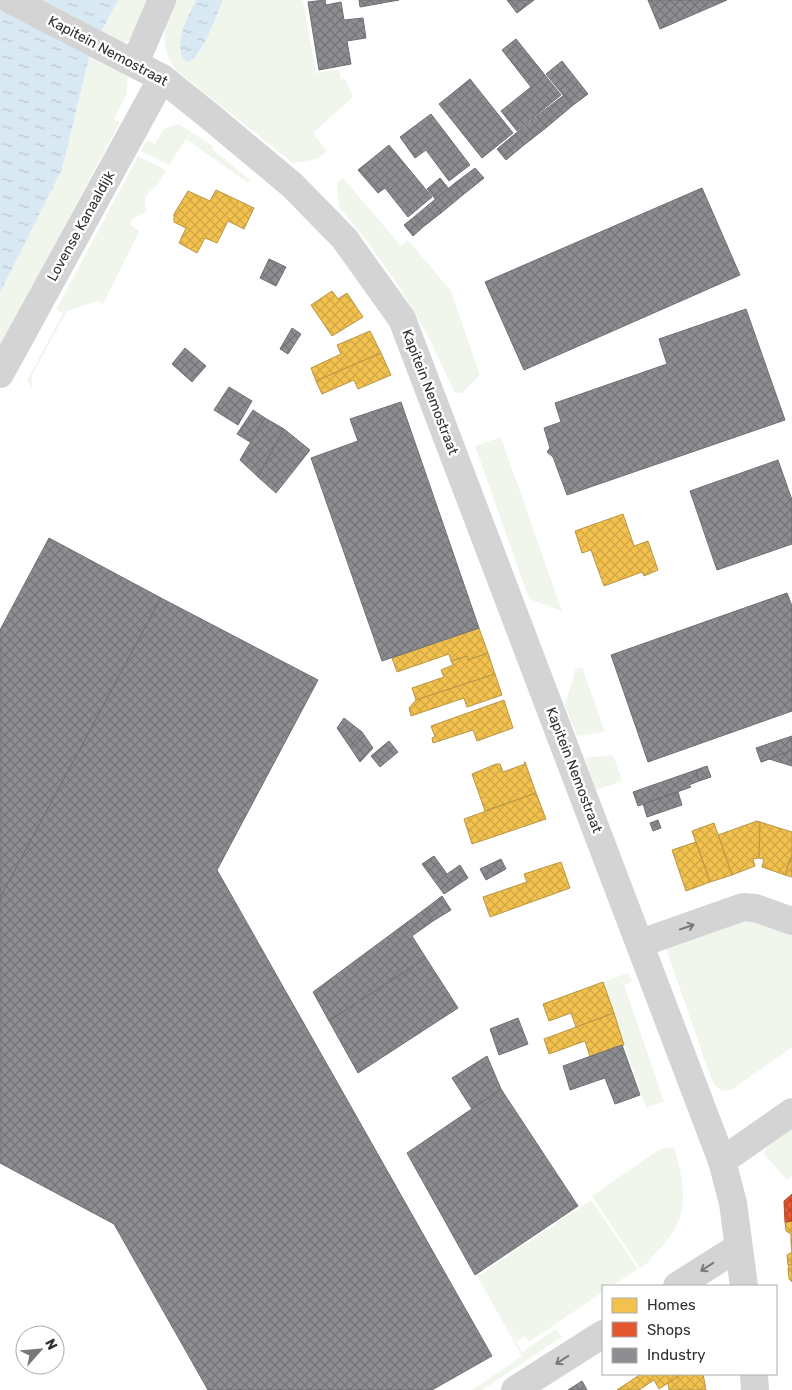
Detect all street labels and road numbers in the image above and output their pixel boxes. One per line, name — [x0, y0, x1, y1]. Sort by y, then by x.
street label: Kapitein Nemostraat — [45, 12, 171, 90]
street label: Lovense Kanaaldijk — [44, 167, 119, 284]
street label: Kapitein Nemostraat — [398, 327, 462, 458]
street label: Kapitein Nemostraat — [542, 705, 606, 836]

